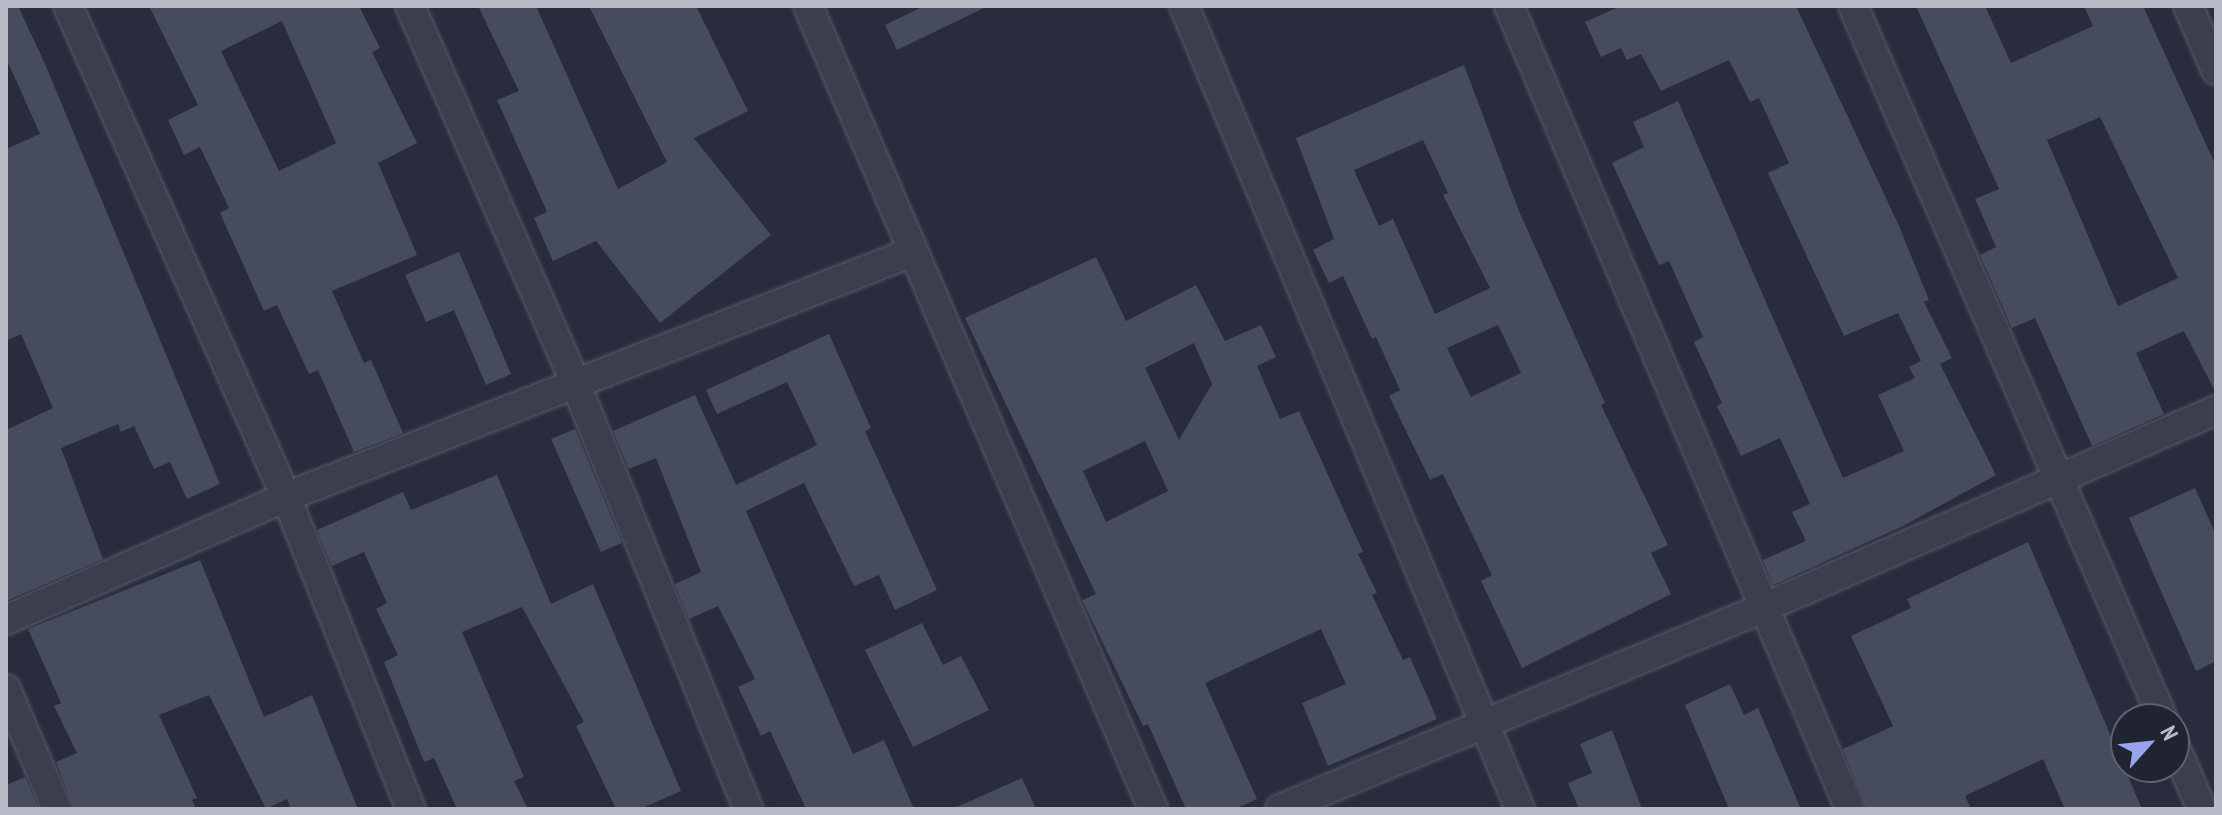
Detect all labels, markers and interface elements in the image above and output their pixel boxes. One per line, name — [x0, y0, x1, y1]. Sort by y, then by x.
north arrow — [2110, 703, 2190, 783]
text: N — [2154, 721, 2185, 745]

